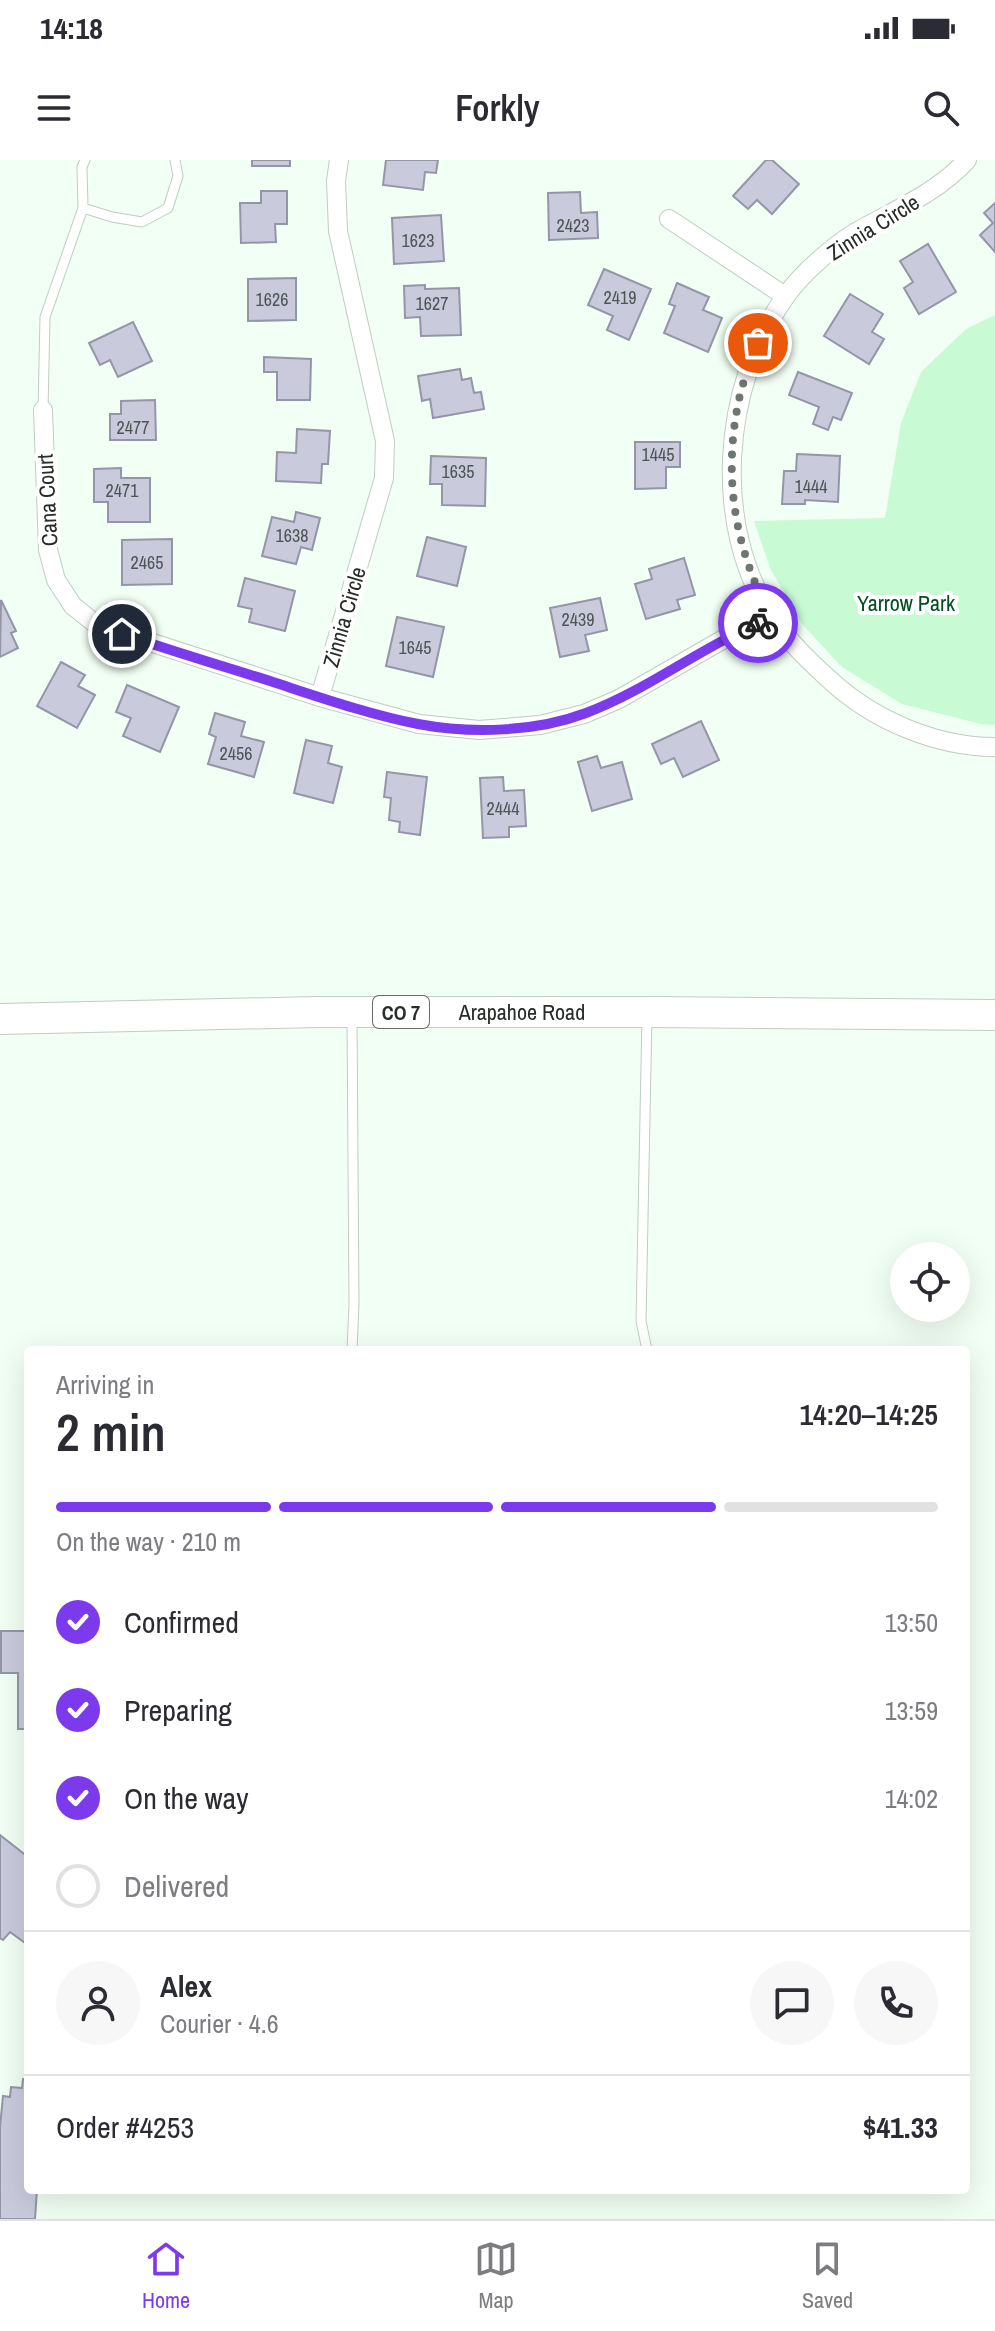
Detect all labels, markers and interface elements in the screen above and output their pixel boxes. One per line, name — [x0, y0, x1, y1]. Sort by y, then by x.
text: 14:18 — [40, 8, 103, 48]
text: Forkly — [455, 84, 540, 132]
icon: menu — [32, 86, 76, 130]
icon: search — [919, 86, 963, 130]
street label: Zinnia Circle — [821, 187, 925, 267]
house number: 2423 — [557, 213, 589, 238]
house number: 1623 — [402, 228, 434, 253]
house number: 2419 — [604, 285, 636, 310]
house number: 1626 — [256, 287, 288, 312]
house number: 1627 — [416, 291, 448, 316]
pin — [724, 309, 792, 377]
icon: bag — [736, 321, 780, 365]
house number: 2477 — [117, 415, 149, 440]
house number: 1445 — [642, 442, 674, 467]
street label: Cana Court — [30, 453, 64, 547]
house number: 1635 — [442, 459, 474, 484]
house number: 1444 — [795, 474, 827, 499]
house number: 2471 — [106, 478, 139, 503]
house number: 1638 — [276, 523, 308, 548]
house number: 2465 — [131, 550, 163, 575]
street label: Zinnia Circle — [315, 563, 373, 671]
courier — [718, 583, 798, 663]
park label: Yarrow Park — [857, 588, 956, 618]
pin — [88, 600, 156, 668]
icon: bike — [736, 601, 780, 645]
house number: 2439 — [562, 607, 594, 632]
icon: home — [100, 612, 144, 656]
house number: 1645 — [399, 635, 431, 660]
house number: 2456 — [220, 741, 252, 766]
house number: 2444 — [487, 796, 519, 821]
road number: CO 7 — [373, 996, 429, 1028]
street label: Arapahoe Road — [458, 997, 585, 1027]
map controls — [890, 1242, 970, 1322]
button: locate — [890, 1242, 970, 1322]
text: Arriving in — [56, 1367, 154, 1402]
text: 14:20–14:25 — [799, 1394, 938, 1434]
text: 2 min — [56, 1397, 166, 1467]
text: On the way · 210 m — [56, 1524, 241, 1559]
icon: check — [56, 1600, 100, 1644]
text: Confirmed — [124, 1602, 239, 1642]
text: 13:50 — [885, 1605, 938, 1640]
icon: check — [56, 1688, 100, 1732]
text: Preparing — [124, 1690, 232, 1730]
text: 13:59 — [885, 1693, 938, 1728]
icon: check — [56, 1776, 100, 1820]
text: On the way — [124, 1778, 248, 1818]
text: 14:02 — [885, 1781, 938, 1816]
text: Delivered — [124, 1866, 229, 1906]
button: person — [56, 1961, 140, 2045]
button: chat — [750, 1961, 834, 2045]
button: phone — [854, 1961, 938, 2045]
text: Alex — [160, 1966, 212, 2006]
text: Courier · 4.6 — [160, 2006, 279, 2041]
text: Order #4253 — [56, 2107, 194, 2147]
text: $41.33 — [863, 2107, 938, 2147]
tab: Home — [142, 2237, 190, 2315]
tab: Map — [474, 2237, 518, 2315]
tab: Saved — [802, 2237, 853, 2315]

